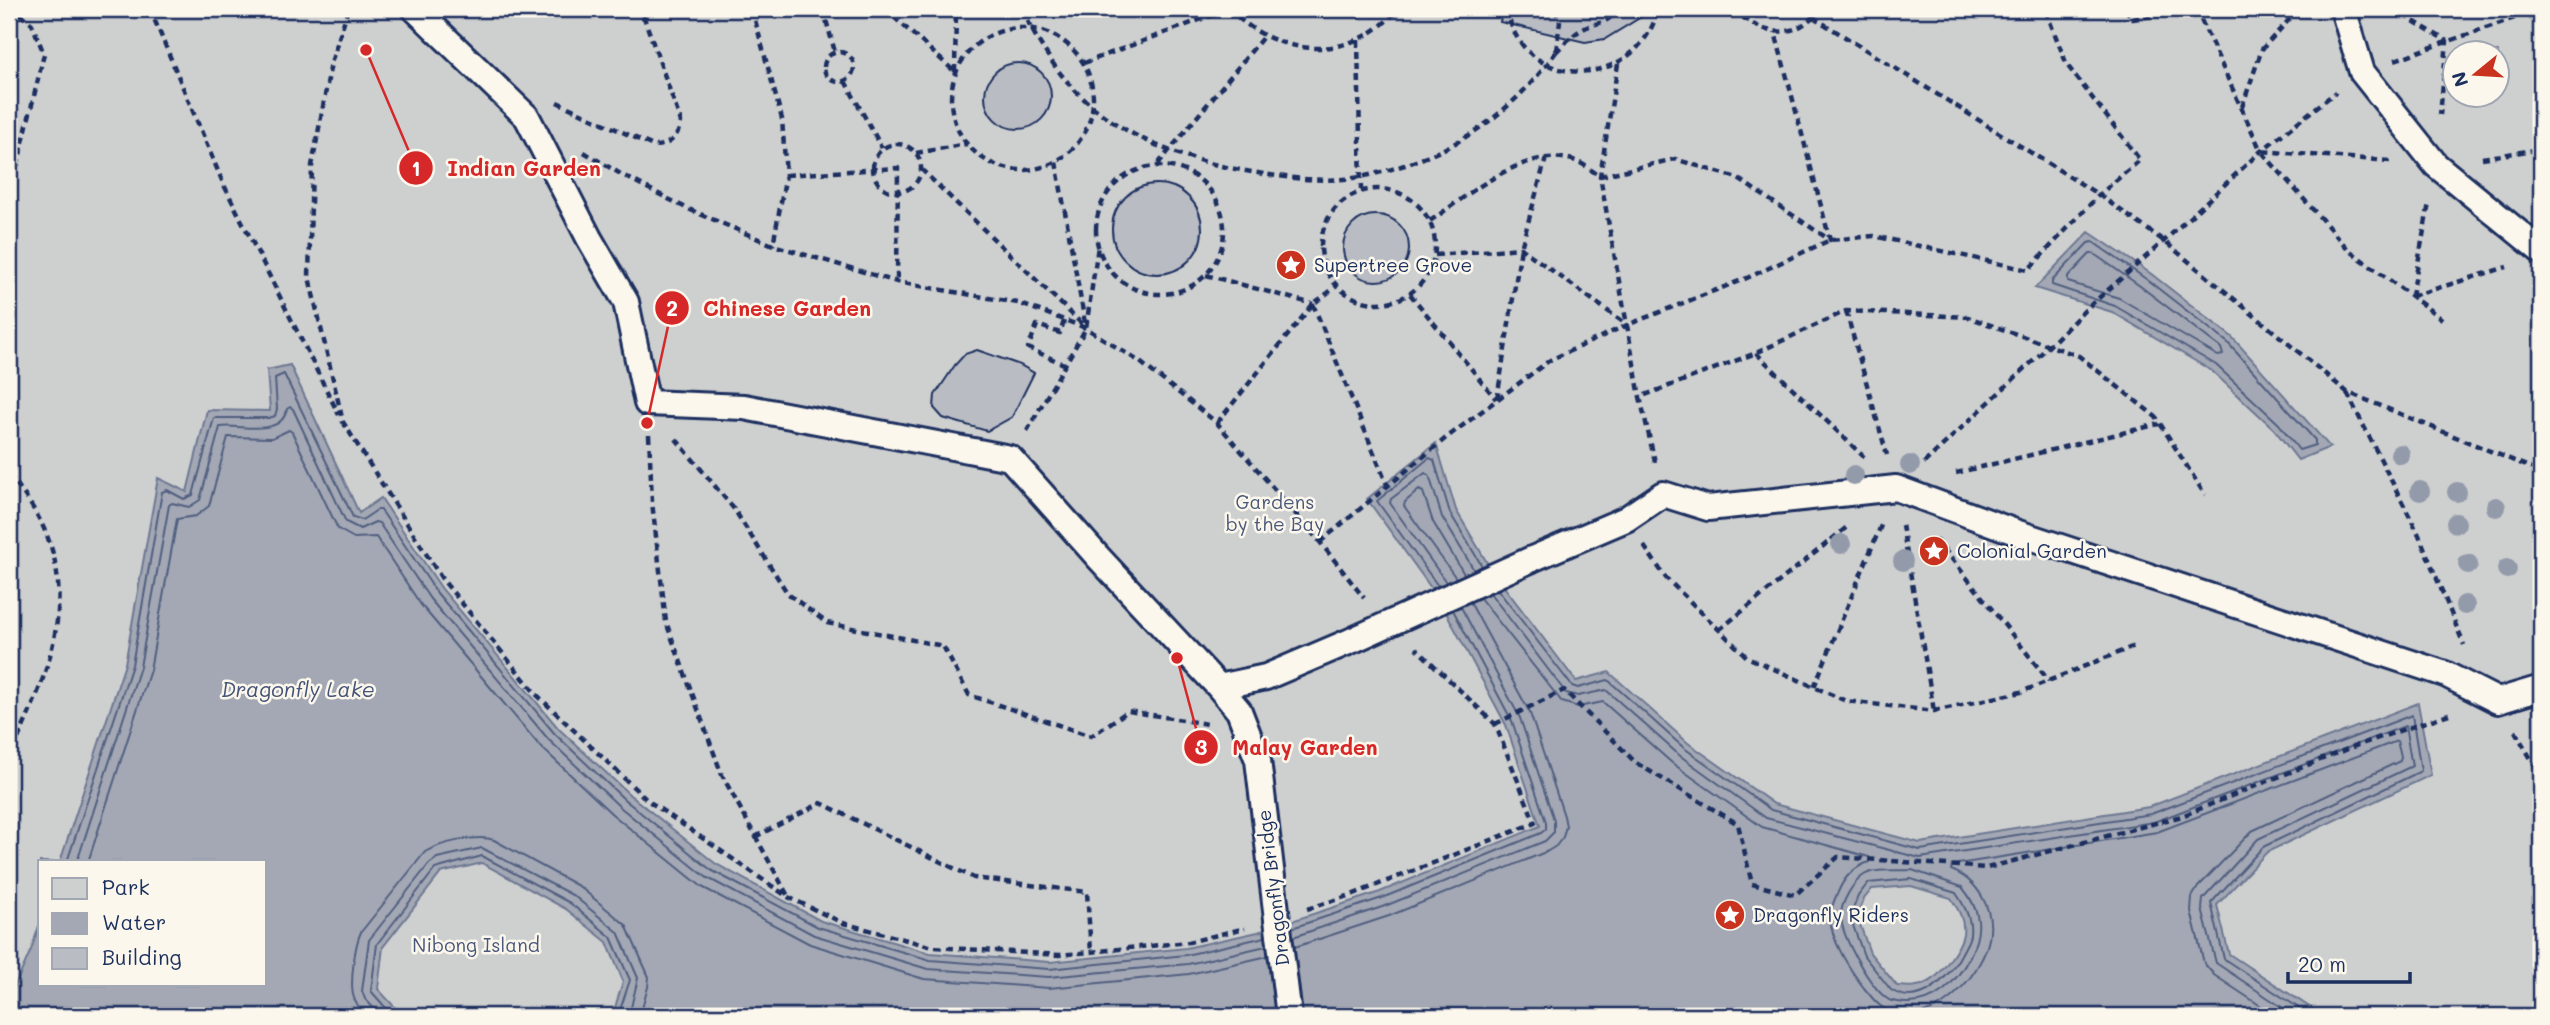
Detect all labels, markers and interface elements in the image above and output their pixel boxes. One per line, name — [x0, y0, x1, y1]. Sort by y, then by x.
north arrow — [2442, 38, 2512, 108]
text: N — [2445, 69, 2473, 90]
callout: Indian Garden — [398, 147, 615, 189]
text: 1 — [411, 154, 421, 181]
text: Indian Garden — [447, 154, 601, 181]
place icon: Supertree Grove — [1274, 248, 1308, 282]
place label: Supertree Grove — [1314, 252, 1472, 277]
callout: Chinese Garden — [654, 287, 885, 329]
text: 2 — [666, 294, 678, 321]
text: Chinese Garden — [703, 294, 871, 321]
park label: Gardens by the Bay — [1226, 489, 1324, 536]
place icon: Colonial Garden — [1917, 534, 1951, 568]
place label: Colonial Garden — [1957, 538, 2107, 563]
water label: Dragonfly Lake — [221, 675, 375, 702]
callout: Malay Garden — [1183, 726, 1391, 768]
text: 3 — [1195, 733, 1207, 760]
text: Malay Garden — [1232, 733, 1378, 761]
street label: Dragonfly Bridge — [1251, 808, 1295, 968]
legend — [38, 860, 266, 986]
text: Park — [102, 873, 150, 900]
place icon: Dragonfly Riders — [1713, 898, 1747, 932]
place label: Dragonfly Riders — [1753, 902, 1909, 927]
text: Water — [102, 908, 166, 935]
park label: Nibong Island — [412, 932, 540, 957]
scale bar — [2288, 941, 2410, 985]
text: Building — [102, 943, 182, 970]
text: 20 m — [2298, 950, 2346, 977]

